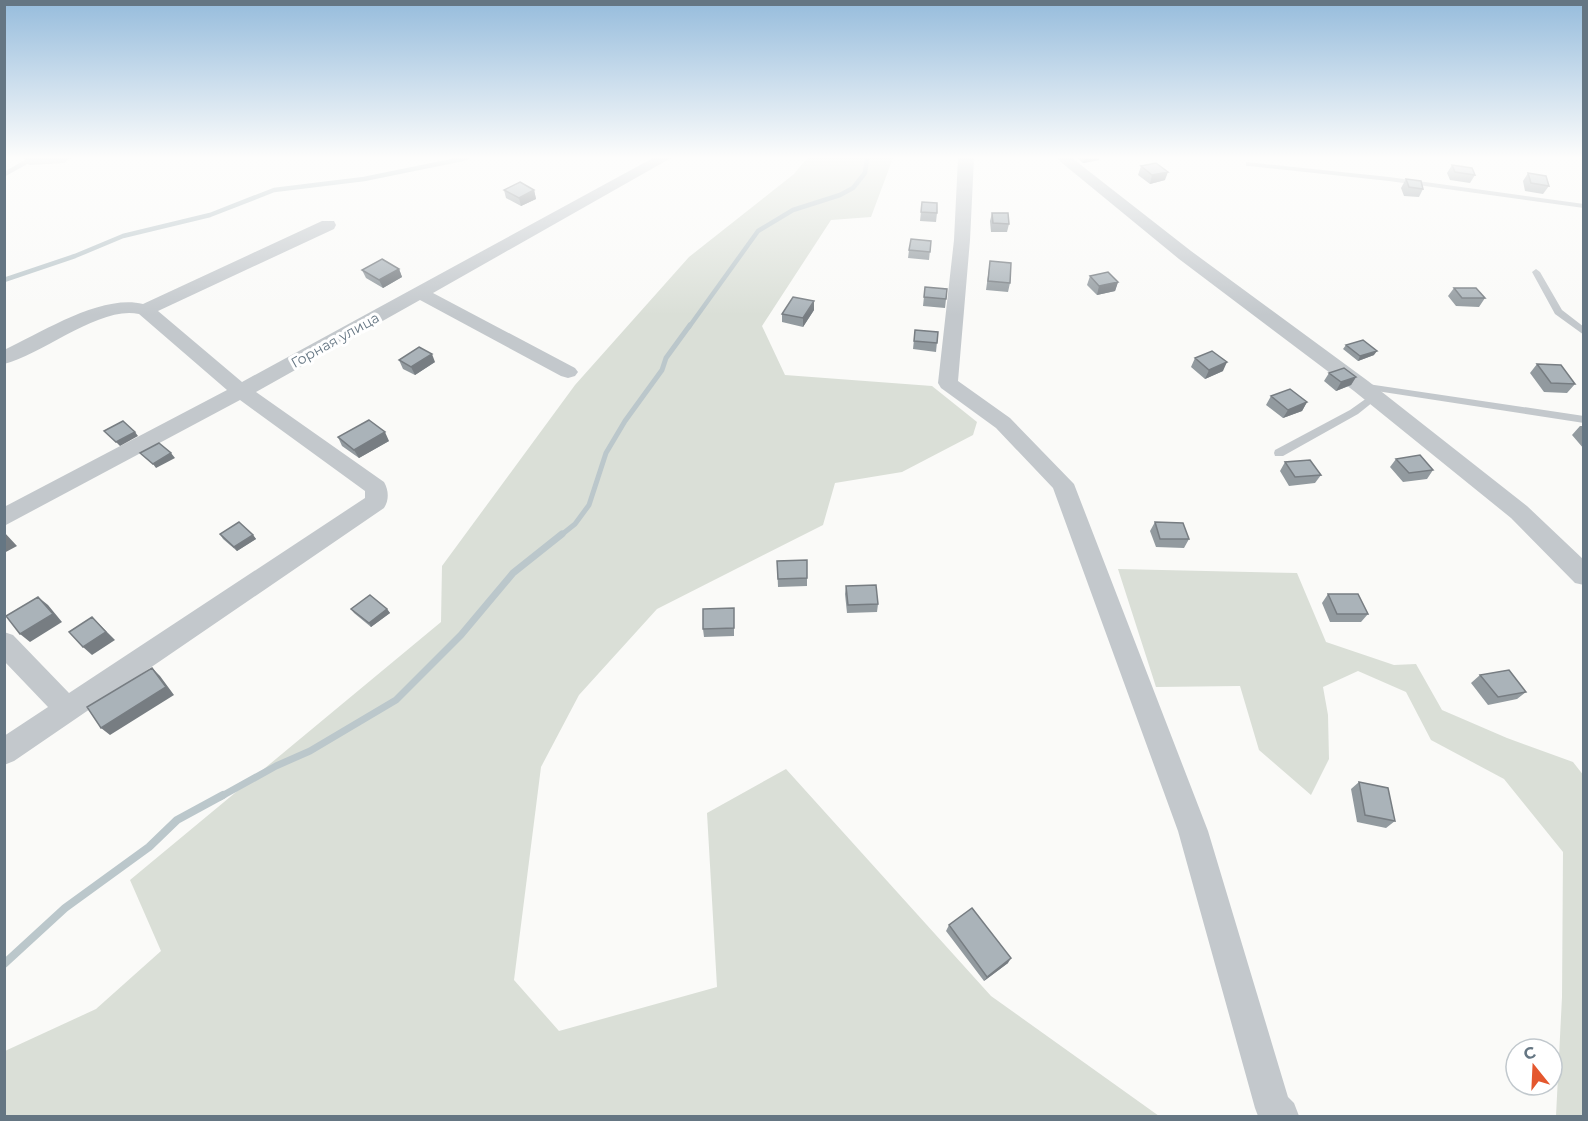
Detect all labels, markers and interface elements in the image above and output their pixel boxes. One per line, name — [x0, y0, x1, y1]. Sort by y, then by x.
street label: Горная улица — [288, 308, 382, 372]
north arrow — [1504, 1037, 1564, 1097]
text: С — [1521, 1042, 1538, 1064]

